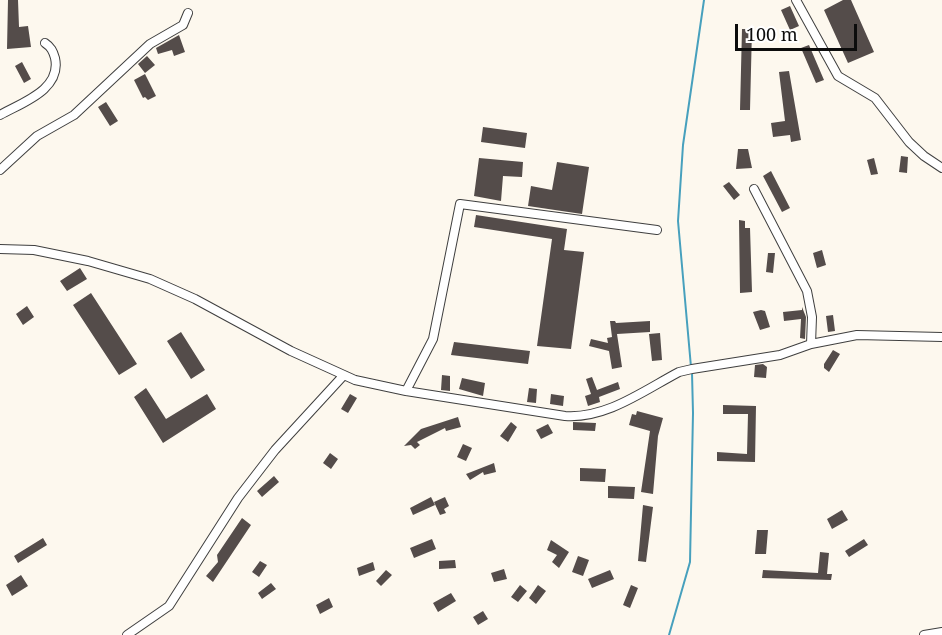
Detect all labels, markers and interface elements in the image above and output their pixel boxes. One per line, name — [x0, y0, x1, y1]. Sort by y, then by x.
scale bar — [738, 12, 860, 50]
text: 100 m — [746, 22, 798, 46]

